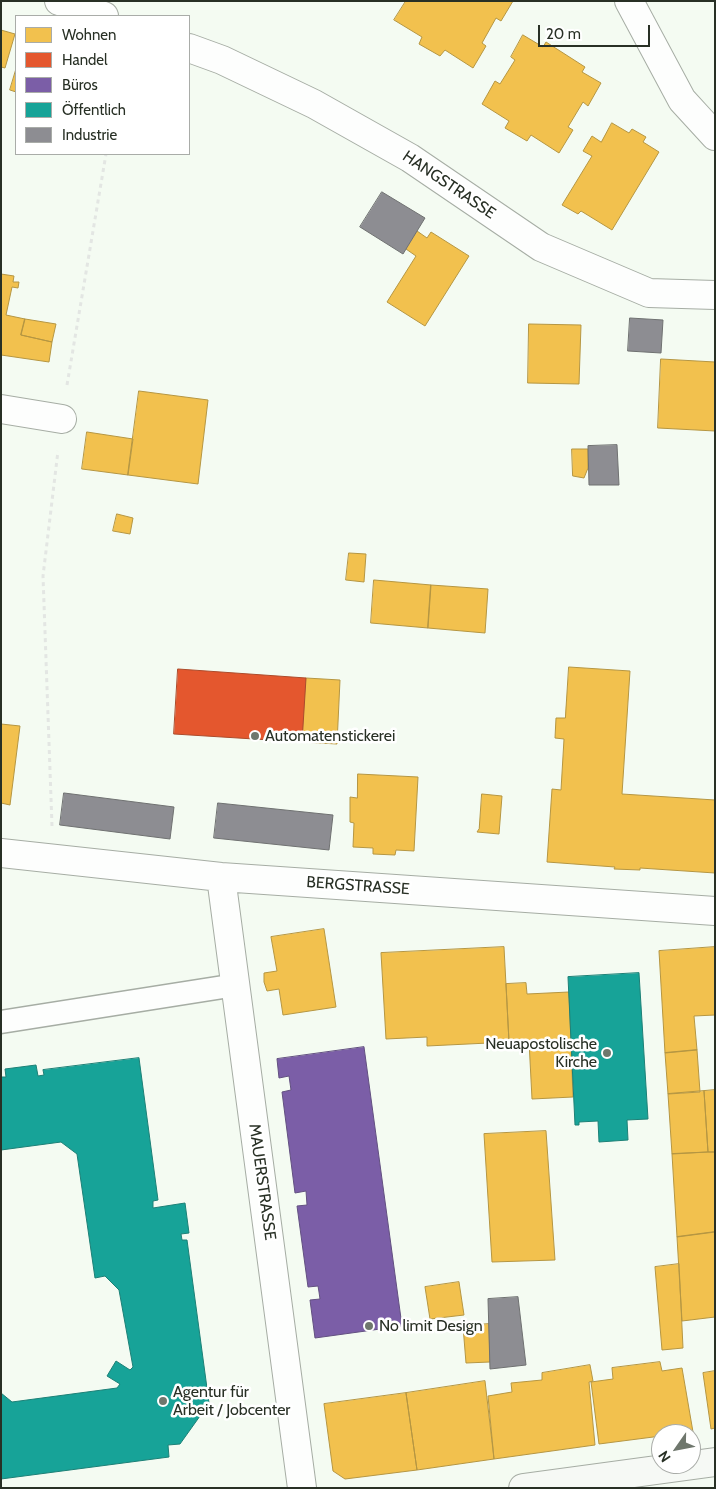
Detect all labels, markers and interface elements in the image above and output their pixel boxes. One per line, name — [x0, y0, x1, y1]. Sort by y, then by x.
legend — [15, 15, 190, 155]
scale bar — [541, 15, 654, 47]
text: 20 m — [546, 25, 581, 43]
text: Wohnen — [62, 26, 116, 44]
text: Handel — [62, 51, 108, 69]
text: Büros — [62, 76, 98, 94]
text: Öffentlich — [62, 101, 126, 119]
text: Industrie — [62, 126, 117, 144]
street label: HANGSTRASSE — [399, 147, 499, 223]
place label: Automatenstickerei — [265, 726, 395, 746]
marker: Automatenstickerei — [249, 730, 261, 742]
street label: BERGSTRASSE — [306, 873, 410, 899]
place label: Neuapostolische Kirche — [485, 1034, 597, 1072]
marker: Neuapostolische Kirche — [601, 1047, 613, 1059]
street label: MAUERSTRASSE — [244, 1122, 280, 1242]
place label: No limit Design — [379, 1316, 483, 1336]
marker: No limit Design — [363, 1320, 375, 1332]
place label: Agentur für Arbeit / Jobcenter — [173, 1382, 290, 1420]
marker: Agentur für Arbeit / Jobcenter — [157, 1395, 169, 1407]
north arrow — [651, 1424, 701, 1474]
text: N — [654, 1448, 675, 1466]

